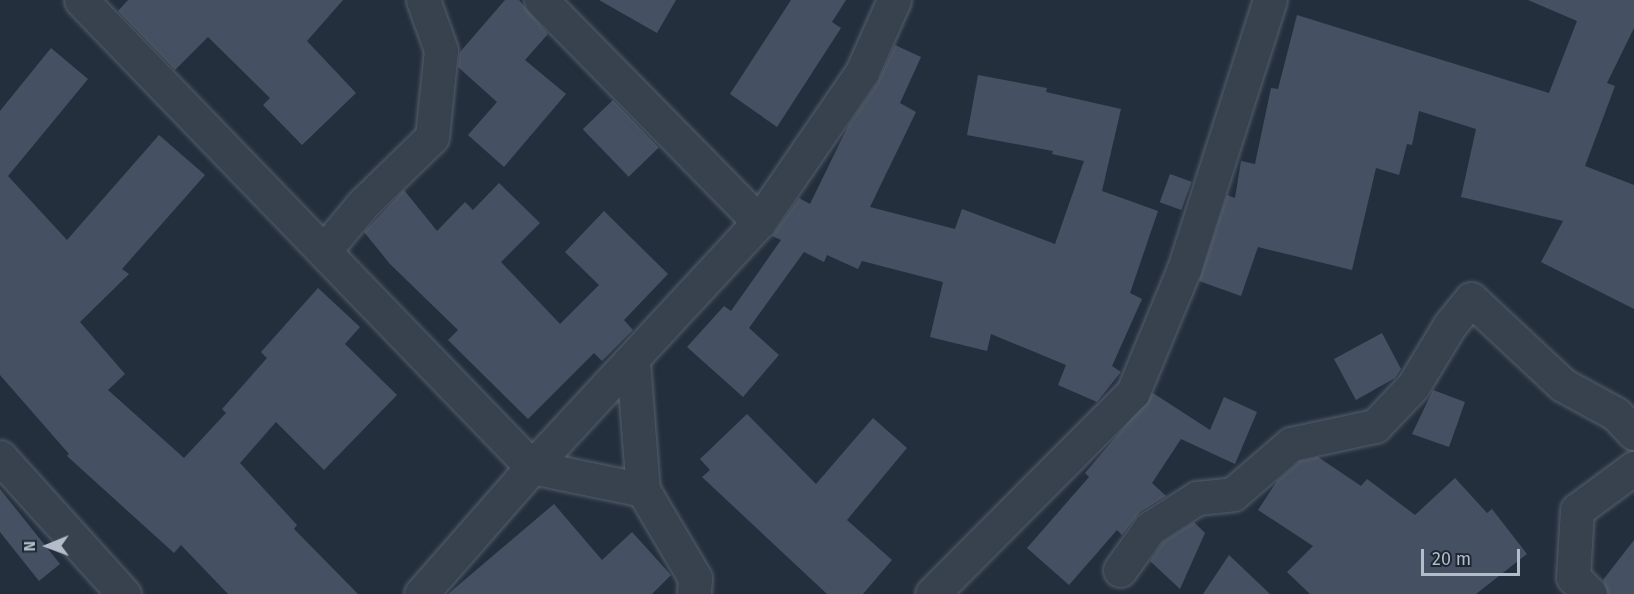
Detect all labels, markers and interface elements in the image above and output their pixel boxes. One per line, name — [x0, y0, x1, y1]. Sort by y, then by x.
north arrow — [18, 516, 78, 576]
scale bar — [1424, 537, 1523, 575]
text: N — [20, 541, 39, 552]
text: 20 m — [1432, 548, 1471, 570]

